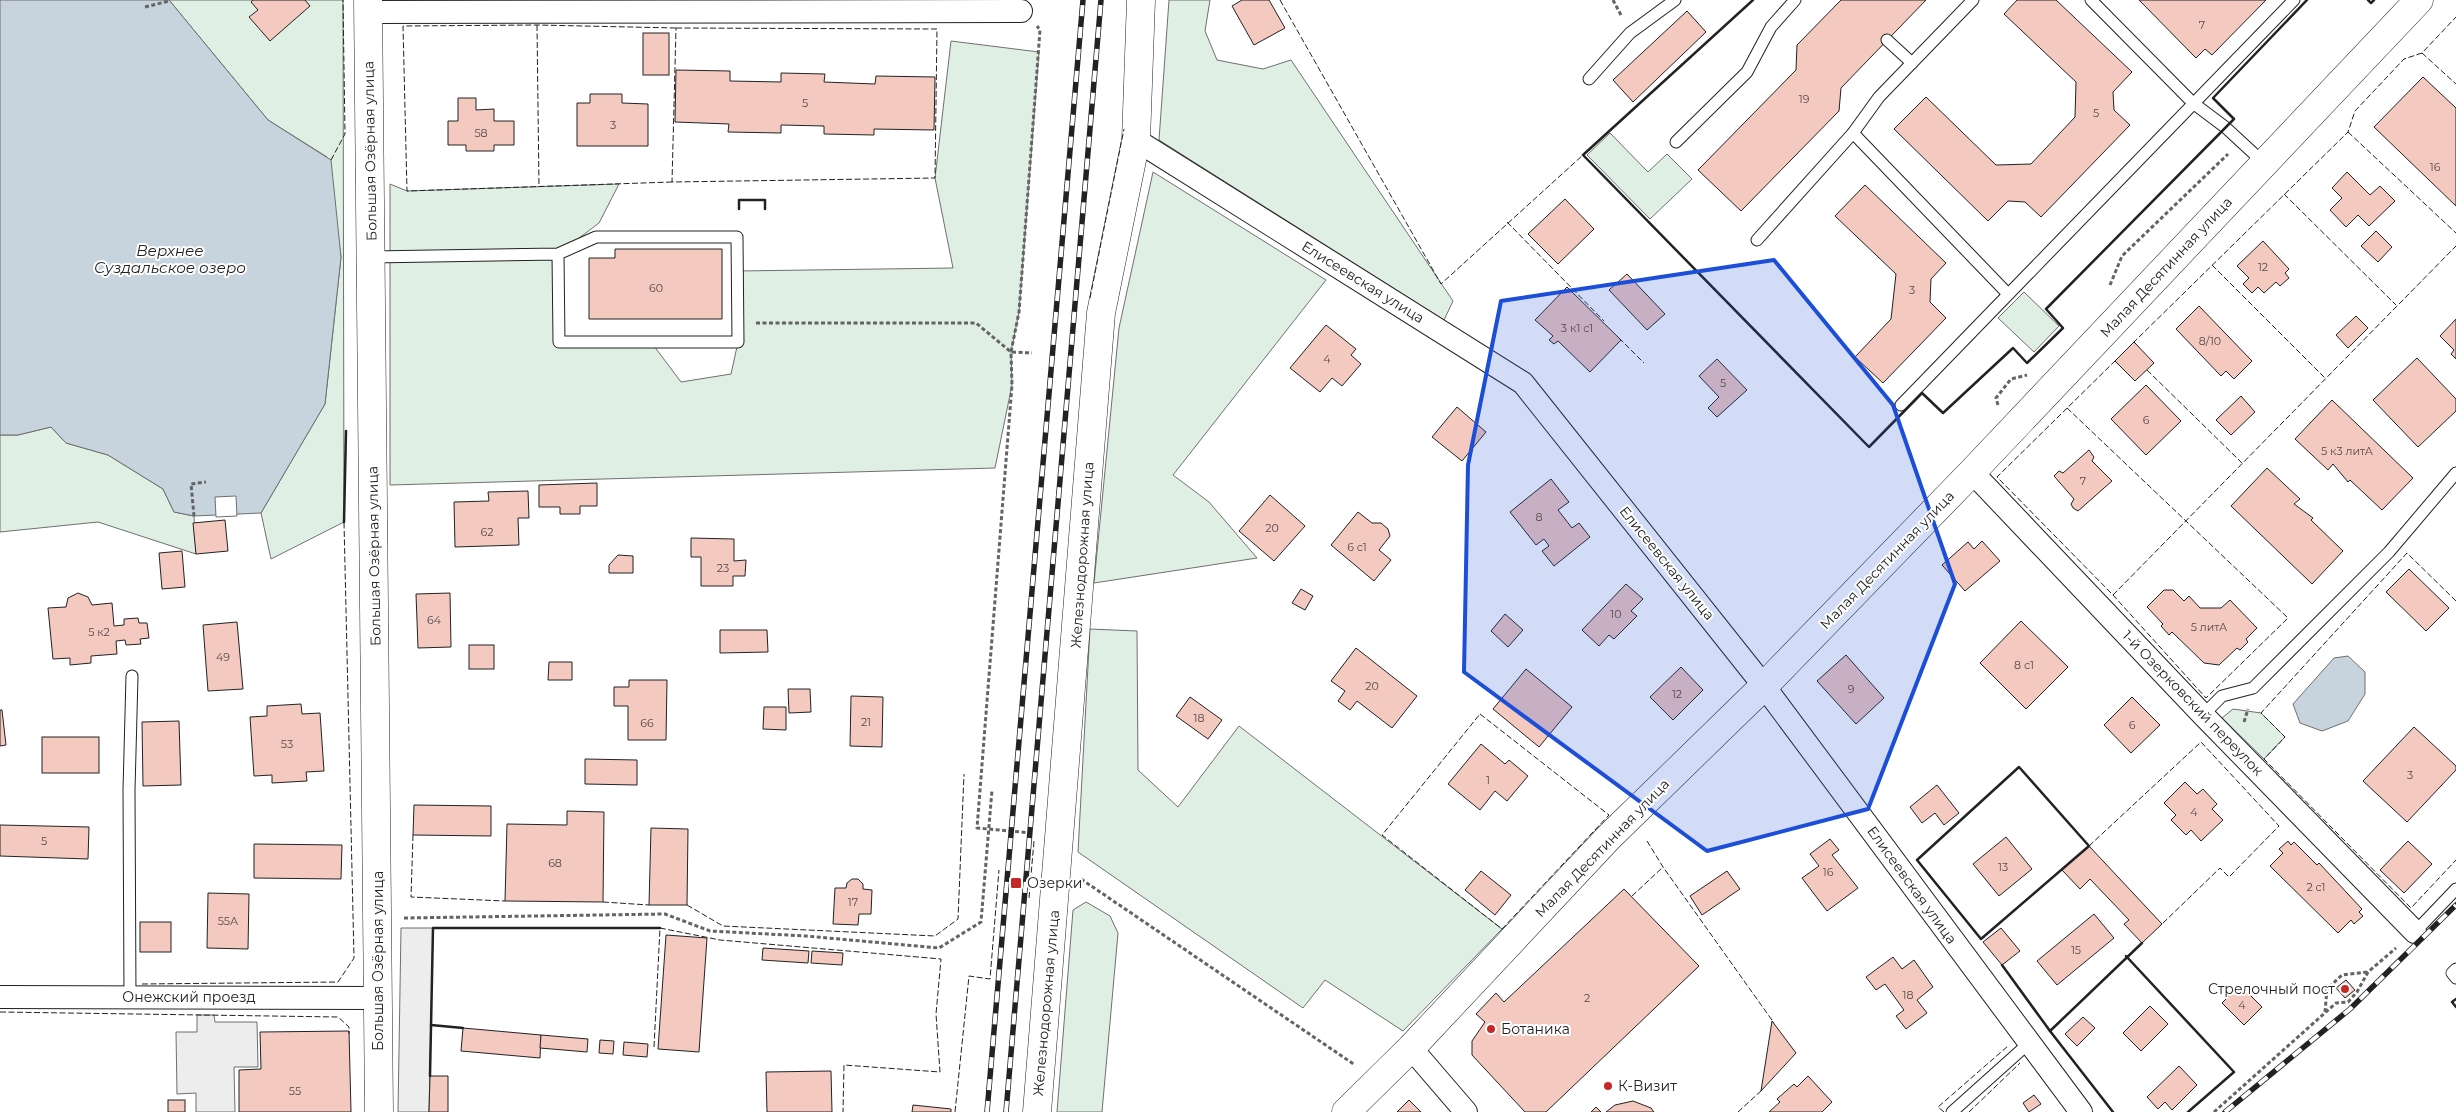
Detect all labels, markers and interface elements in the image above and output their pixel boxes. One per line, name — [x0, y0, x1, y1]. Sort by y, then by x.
house number: 7 — [2199, 18, 2205, 32]
street label: Большая Озёрная улица — [359, 61, 381, 241]
house number: 19 — [1799, 92, 1810, 106]
house number: 5 — [802, 96, 808, 110]
house number: 5 — [2093, 106, 2099, 120]
house number: 3 — [610, 118, 616, 132]
house number: 58 — [474, 126, 488, 140]
house number: 16 — [2430, 160, 2441, 174]
street label: Малая Десятинная улица — [2096, 193, 2236, 341]
street label: Елисеевская улица — [1298, 237, 1428, 327]
water label: Верхнее Суздальское озеро — [94, 241, 246, 277]
house number: 12 — [2258, 260, 2268, 274]
house number: 60 — [649, 281, 663, 295]
house number: 3 — [1909, 283, 1915, 297]
house number: 3 к1 с1 — [1561, 321, 1593, 335]
house number: 8/10 — [2199, 334, 2221, 348]
house number: 4 — [1323, 352, 1331, 366]
house number: 5 — [1720, 376, 1726, 390]
house number: 6 — [2143, 413, 2150, 427]
house number: 5 к3 литА — [2321, 444, 2374, 458]
street label: Железнодорожная улица — [1067, 461, 1097, 649]
street label: Большая Озёрная улица — [363, 466, 385, 646]
house number: 7 — [2080, 474, 2086, 488]
street label: Малая Десятинная улица — [1816, 487, 1958, 633]
street label: Елисеевская улица — [1616, 502, 1718, 624]
house number: 8 — [1535, 510, 1543, 524]
house number: 20 — [1265, 521, 1279, 535]
house number: 62 — [481, 525, 493, 539]
house number: 6 с1 — [1347, 540, 1367, 554]
house number: 23 — [717, 561, 729, 575]
house number: 10 — [1610, 607, 1622, 621]
house number: 64 — [427, 613, 442, 627]
house number: 5 литА — [2191, 620, 2228, 634]
house number: 5 к2 — [88, 625, 110, 639]
street label: 1-й Озерковский переулок — [2119, 627, 2267, 779]
house number: 49 — [216, 650, 230, 664]
house number: 8 с1 — [2014, 658, 2034, 672]
house number: 20 — [1365, 679, 1379, 693]
house number: 9 — [1848, 682, 1855, 696]
house number: 12 — [1672, 687, 1682, 701]
house number: 18 — [1194, 711, 1205, 725]
house number: 21 — [861, 715, 871, 729]
house number: 66 — [640, 716, 654, 730]
house number: 6 — [2129, 718, 2136, 732]
house number: 53 — [281, 737, 293, 751]
house number: 3 — [2407, 768, 2413, 782]
house number: 1 — [1486, 773, 1490, 787]
street label: Малая Десятинная улица — [1531, 775, 1673, 921]
house number: 4 — [2190, 805, 2198, 819]
street label: Елисеевская улица — [1863, 823, 1961, 947]
house number: 5 — [41, 834, 47, 848]
house number: 68 — [548, 856, 562, 870]
house number: 13 — [1998, 860, 2008, 874]
house number: 16 — [1823, 865, 1834, 879]
street label: Большая Озёрная улица — [369, 871, 387, 1051]
place label: Озерки — [1027, 874, 1082, 892]
marker: Озерки — [1009, 876, 1023, 890]
house number: 2 с1 — [2306, 880, 2326, 894]
house number: 17 — [848, 895, 858, 909]
street label: Железнодорожная улица — [1029, 909, 1063, 1097]
house number: 55А — [218, 914, 239, 928]
house number: 15 — [2071, 943, 2081, 957]
place label: Стрелочный пост — [2208, 980, 2335, 998]
marker: Стрелочный пост — [2339, 983, 2351, 995]
street label: Онежский проезд — [122, 988, 256, 1006]
house number: 18 — [1903, 988, 1914, 1002]
house number: 2 — [1584, 991, 1590, 1005]
house number: 4 — [2238, 998, 2246, 1012]
place label: Ботаника — [1501, 1020, 1570, 1038]
marker: Ботаника — [1485, 1023, 1497, 1035]
place label: К-Визит — [1618, 1077, 1677, 1095]
marker: К-Визит — [1602, 1080, 1614, 1092]
house number: 55 — [289, 1084, 301, 1098]

